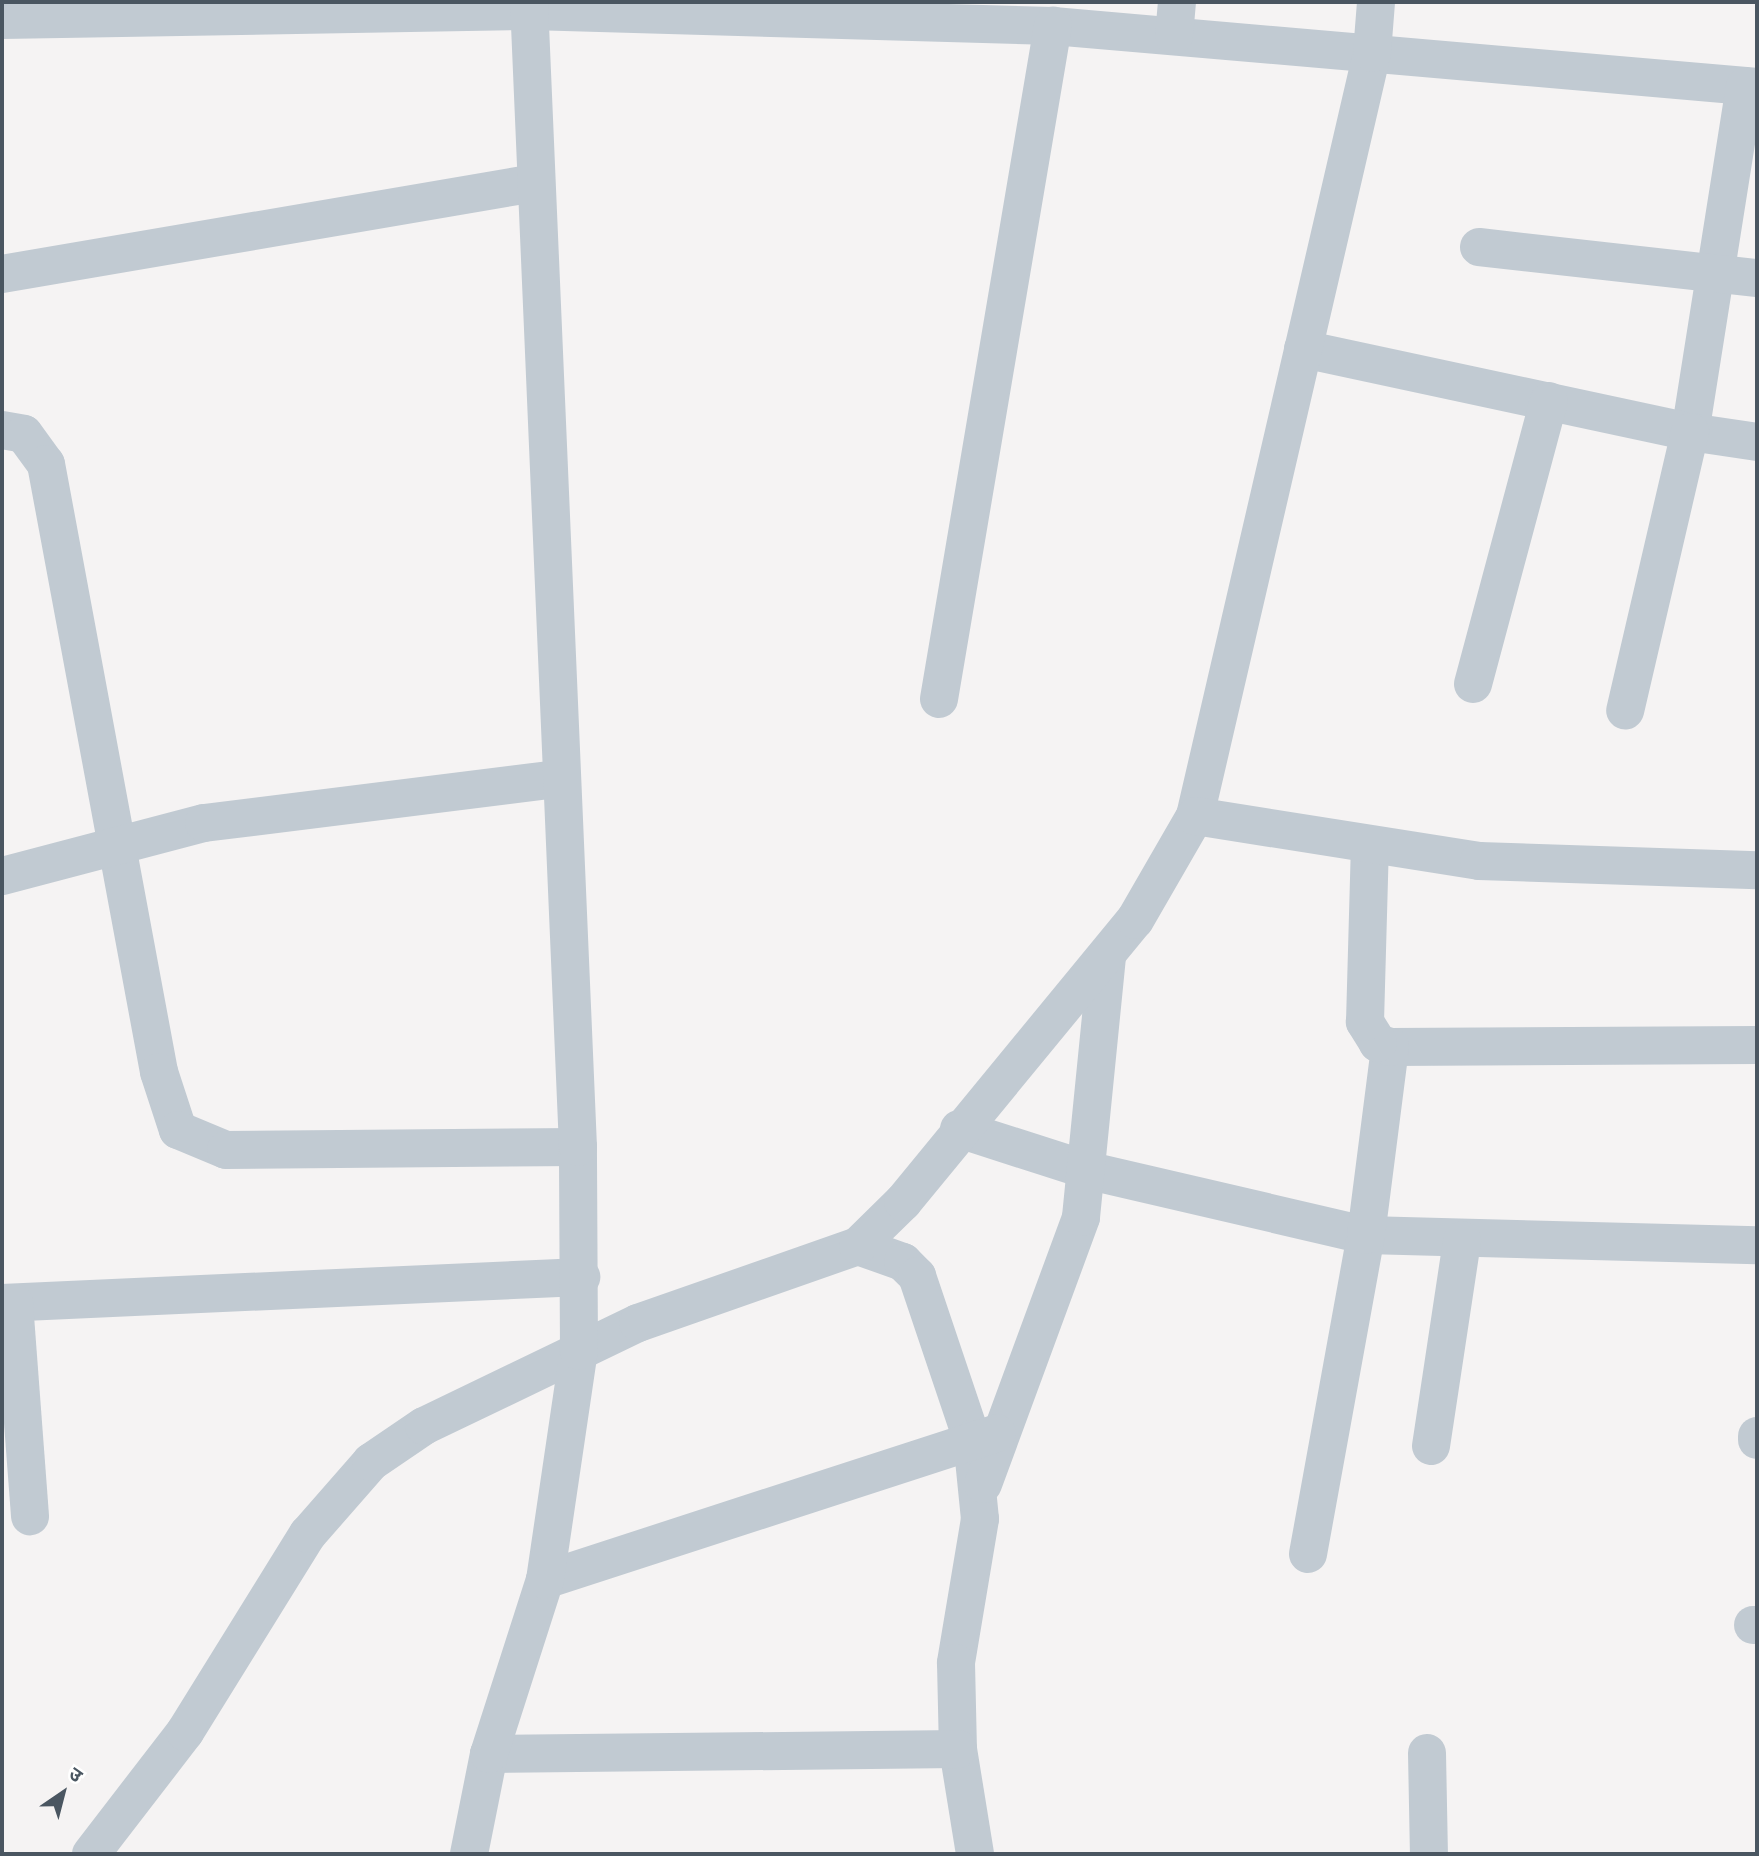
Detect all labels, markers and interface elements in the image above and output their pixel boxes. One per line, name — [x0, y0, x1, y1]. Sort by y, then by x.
north arrow — [28, 1758, 98, 1828]
text: उ — [64, 1763, 86, 1788]

